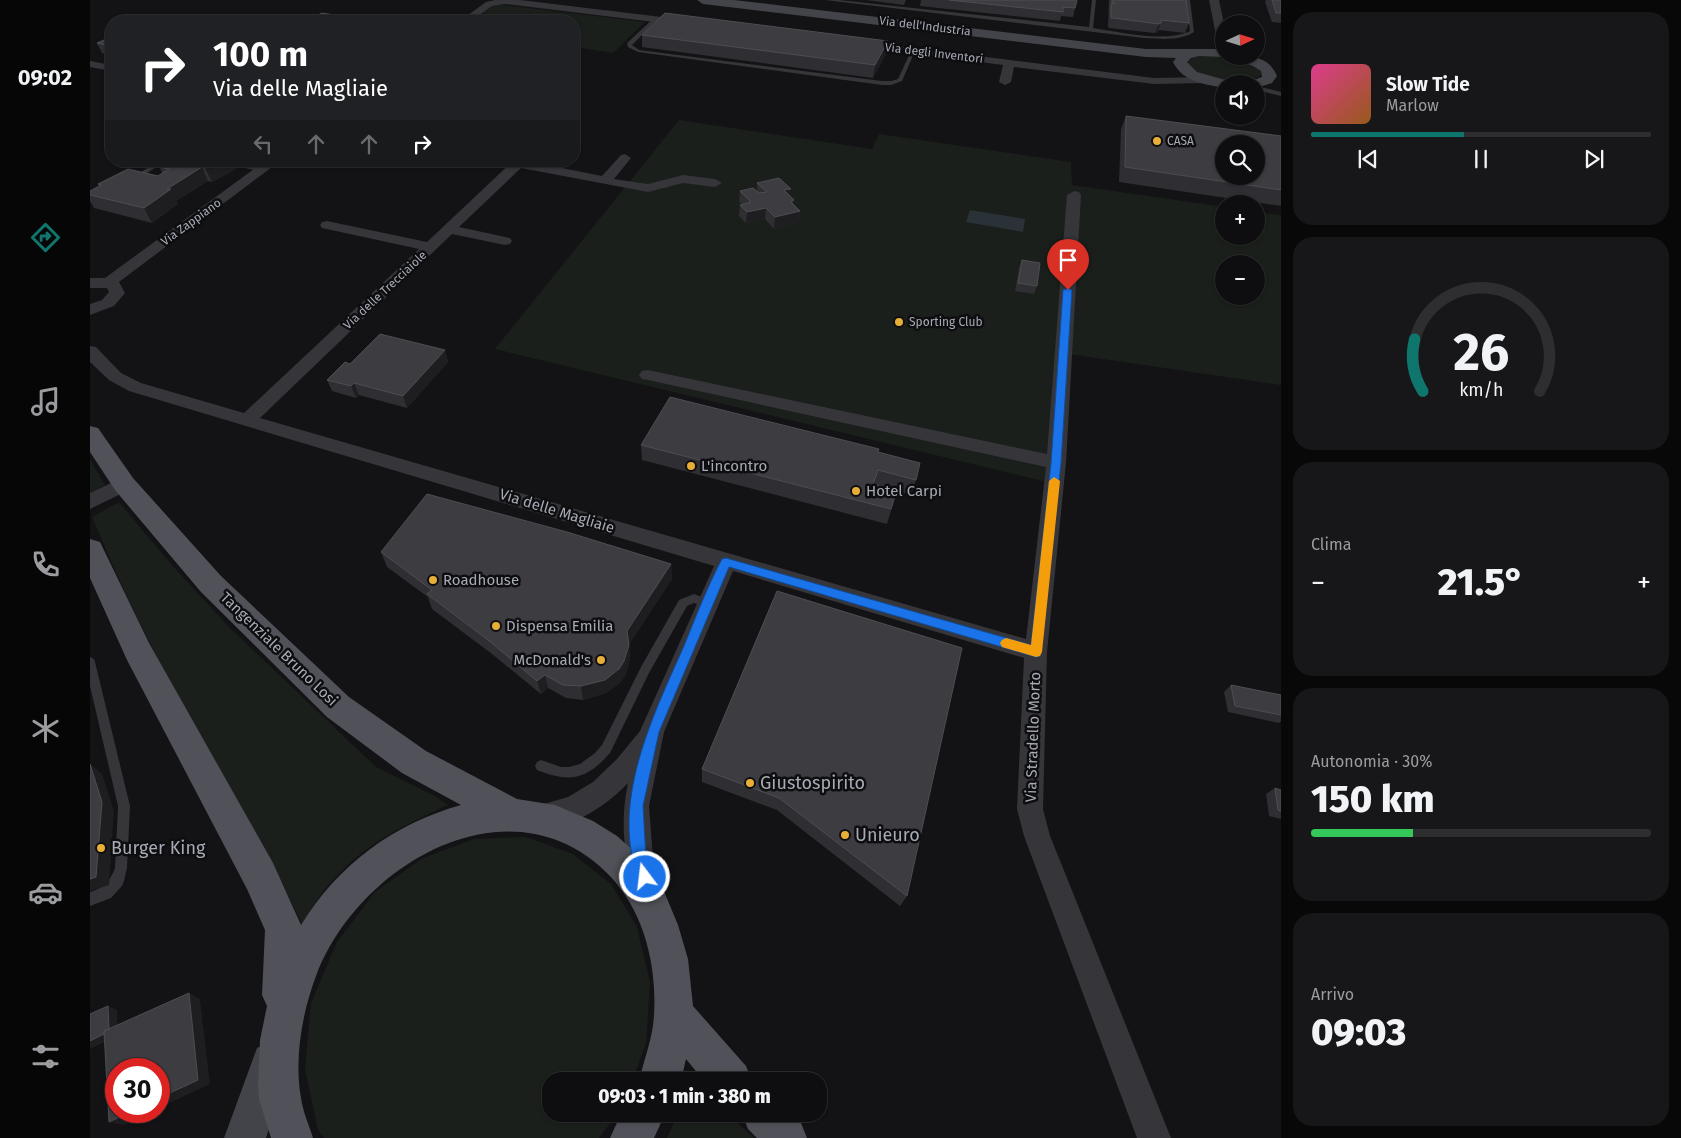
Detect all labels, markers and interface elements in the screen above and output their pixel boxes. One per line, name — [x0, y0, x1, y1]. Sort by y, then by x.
street label: Via dell'Industria — [878, 13, 972, 39]
north arrow — [1215, 15, 1265, 65]
map controls — [1215, 15, 1265, 305]
text: 100 m — [213, 33, 308, 75]
icon: right — [130, 35, 195, 100]
street label: Via degli Inventori — [884, 40, 984, 66]
text: 09:02 — [18, 64, 72, 91]
text: Slow Tide — [1386, 73, 1470, 96]
text: Via delle Magliaie — [213, 75, 388, 102]
button: sound — [1215, 75, 1265, 125]
text: Marlow — [1386, 96, 1439, 115]
icon: left — [249, 130, 277, 158]
icon: ahead — [302, 130, 330, 158]
icon: ahead — [355, 130, 383, 158]
icon: right — [408, 130, 436, 158]
place label: CASA — [1167, 134, 1194, 148]
marker: CASA — [1151, 135, 1163, 147]
button: search — [1215, 135, 1265, 185]
icon: previous — [1354, 145, 1382, 173]
icon: pause — [1467, 145, 1495, 173]
icon: next — [1580, 145, 1608, 173]
button: + — [1215, 195, 1265, 245]
street label: Via Zappiano — [158, 196, 224, 248]
icon: directions — [28, 220, 63, 255]
pin — [1047, 239, 1089, 290]
icon: arrive — [1054, 246, 1082, 274]
street label: Via delle Trecciaiole — [341, 248, 429, 332]
button: − — [1215, 255, 1265, 305]
place label: Sporting Club — [909, 315, 983, 329]
marker: Sporting Club — [893, 316, 905, 328]
text: 26 — [1453, 321, 1509, 384]
text: km/h — [1459, 379, 1503, 401]
icon: music — [28, 384, 63, 419]
place label: L'incontro — [701, 457, 767, 475]
marker: L'incontro — [685, 460, 697, 472]
place label: Hotel Carpi — [866, 482, 942, 500]
street label: Via delle Magliaie — [497, 485, 617, 537]
marker: Hotel Carpi — [850, 485, 862, 497]
text: Clima — [1311, 535, 1351, 554]
icon: phone — [28, 547, 63, 582]
text: 21.5° — [1438, 559, 1524, 605]
text: − — [1311, 566, 1325, 599]
text: + — [1637, 566, 1651, 599]
place label: Roadhouse — [443, 571, 519, 589]
marker: Roadhouse — [427, 574, 439, 586]
street label: Tangenziale Bruno Losi — [217, 588, 341, 710]
place label: Dispensa Emilia — [506, 617, 614, 635]
marker: Dispensa Emilia — [490, 620, 502, 632]
place label: McDonald's — [514, 651, 591, 669]
marker: McDonald's — [595, 654, 607, 666]
street label: Via Stradello Morto — [1022, 671, 1044, 803]
icon: climate — [28, 711, 63, 746]
text: Autonomia · 30% — [1311, 752, 1432, 771]
place label: Giustospirito — [760, 772, 865, 794]
text: 150 km — [1311, 776, 1434, 822]
marker: Giustospirito — [744, 777, 756, 789]
place label: Unieuro — [855, 824, 920, 846]
marker: Unieuro — [839, 829, 851, 841]
place label: Burger King — [111, 837, 206, 859]
marker: Burger King — [95, 842, 107, 854]
position arrow — [618, 850, 670, 902]
icon: car — [28, 875, 63, 910]
text: Arrivo — [1311, 985, 1354, 1004]
text: 09:03 — [1311, 1009, 1406, 1055]
icon: filters — [28, 1039, 63, 1074]
speed limit sign: 30 — [105, 1058, 170, 1123]
text: 09:03 · 1 min · 380 m — [598, 1085, 771, 1108]

